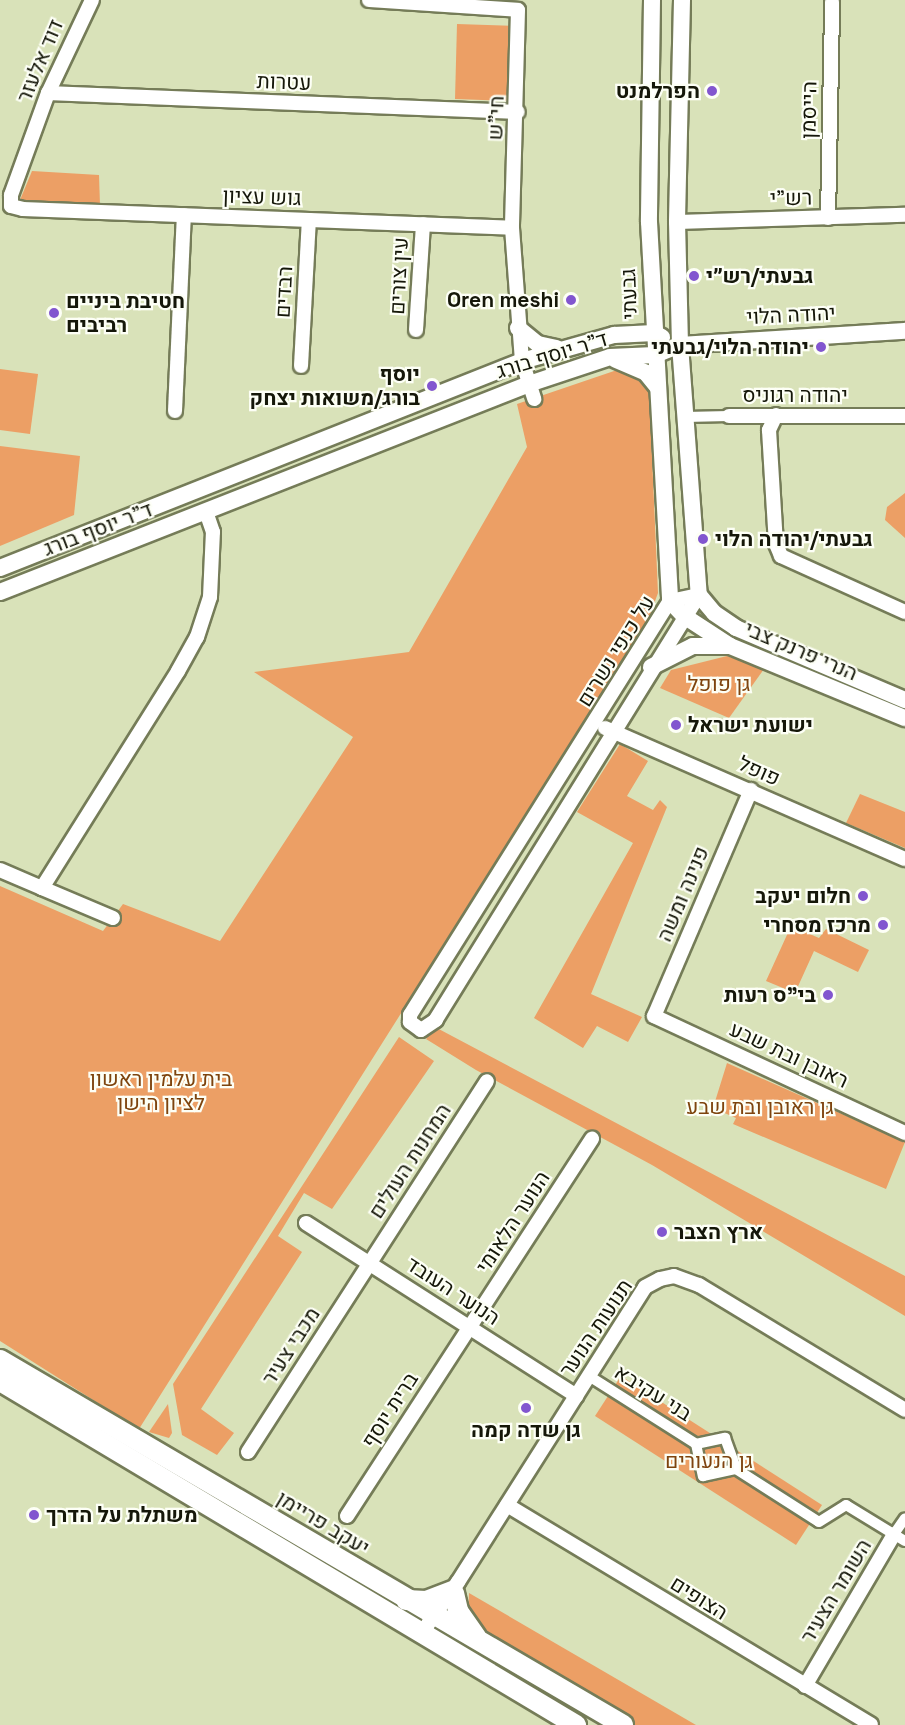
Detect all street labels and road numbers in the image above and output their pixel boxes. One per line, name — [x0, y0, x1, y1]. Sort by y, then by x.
street label: דוד אלעזר — [11, 16, 69, 106]
street label: עטרות — [256, 68, 312, 96]
street label: הייסמן — [796, 81, 822, 139]
street label: חי"ש — [483, 95, 509, 141]
street label: גוש עציון — [222, 183, 302, 211]
street label: רש"י — [770, 185, 812, 211]
street label: עין צורים — [384, 237, 414, 315]
street label: רבדים — [270, 265, 298, 319]
street label: גבעתי — [616, 268, 642, 320]
street label: יהודה הלוי — [746, 300, 836, 330]
street label: ד"ר יוסף בורג — [493, 326, 611, 384]
street label: יהודה רגוניס — [742, 382, 848, 408]
street label: ד"ר יוסף בורג — [40, 497, 156, 561]
street label: על כנפי נשרים — [572, 591, 660, 711]
street label: הנרי פרנק צבי — [741, 616, 861, 686]
street label: פופל — [734, 751, 784, 791]
street label: פנינה ומשה — [652, 843, 714, 945]
street label: ראובן ובת שבע — [726, 1017, 852, 1093]
street label: המחנות העולים — [364, 1099, 456, 1223]
street label: הנוער הלאומי — [471, 1166, 555, 1278]
street label: הנוער העובד — [401, 1251, 505, 1331]
street label: תנועות הנוער — [554, 1274, 638, 1382]
street label: מכבי צעיר — [257, 1302, 325, 1390]
street label: בני עקיבא — [610, 1359, 696, 1427]
street label: ברית יוסף — [356, 1368, 424, 1452]
street label: יעקב פריימן — [272, 1486, 374, 1560]
street label: השומר הצעיר — [795, 1534, 877, 1648]
street label: הצופים — [666, 1571, 732, 1625]

